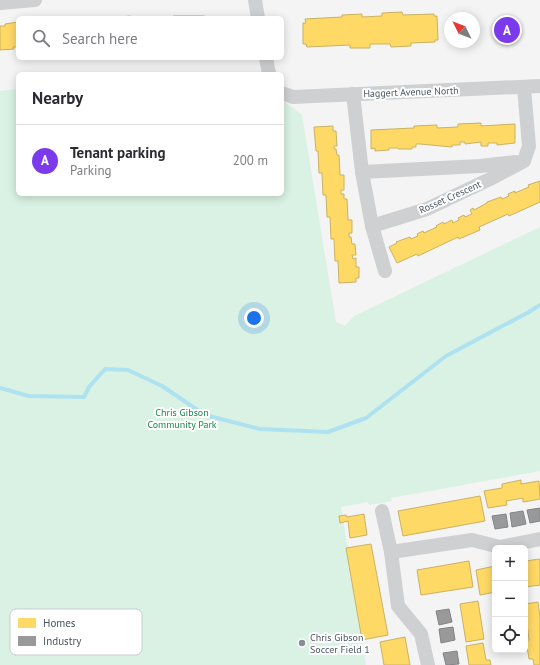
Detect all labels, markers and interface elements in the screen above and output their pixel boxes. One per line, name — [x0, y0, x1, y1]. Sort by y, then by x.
north arrow — [444, 12, 480, 48]
pin: A — [494, 15, 520, 45]
search box — [16, 16, 284, 60]
icon: search — [30, 27, 52, 49]
text: Search here — [62, 29, 138, 48]
street label: Haggert Avenue North — [363, 84, 459, 100]
text: Nearby — [32, 87, 83, 109]
text: Tenant parking — [70, 143, 165, 162]
text: A — [41, 152, 49, 169]
text: 200 m — [233, 152, 268, 169]
text: Parking — [70, 162, 111, 179]
street label: Rosset Crescent — [417, 177, 484, 217]
your location — [244, 308, 264, 328]
park label: Chris Gibson Community Park — [147, 406, 217, 431]
map controls — [492, 545, 528, 653]
button: + — [492, 545, 528, 581]
button: − — [492, 581, 528, 617]
legend — [10, 609, 142, 655]
text: Homes — [43, 616, 76, 630]
button: locate — [492, 617, 528, 653]
place label: Chris Gibson Soccer Field 1 — [310, 631, 370, 656]
text: Industry — [43, 634, 82, 648]
marker: Chris Gibson Soccer Field 1 — [297, 638, 307, 648]

